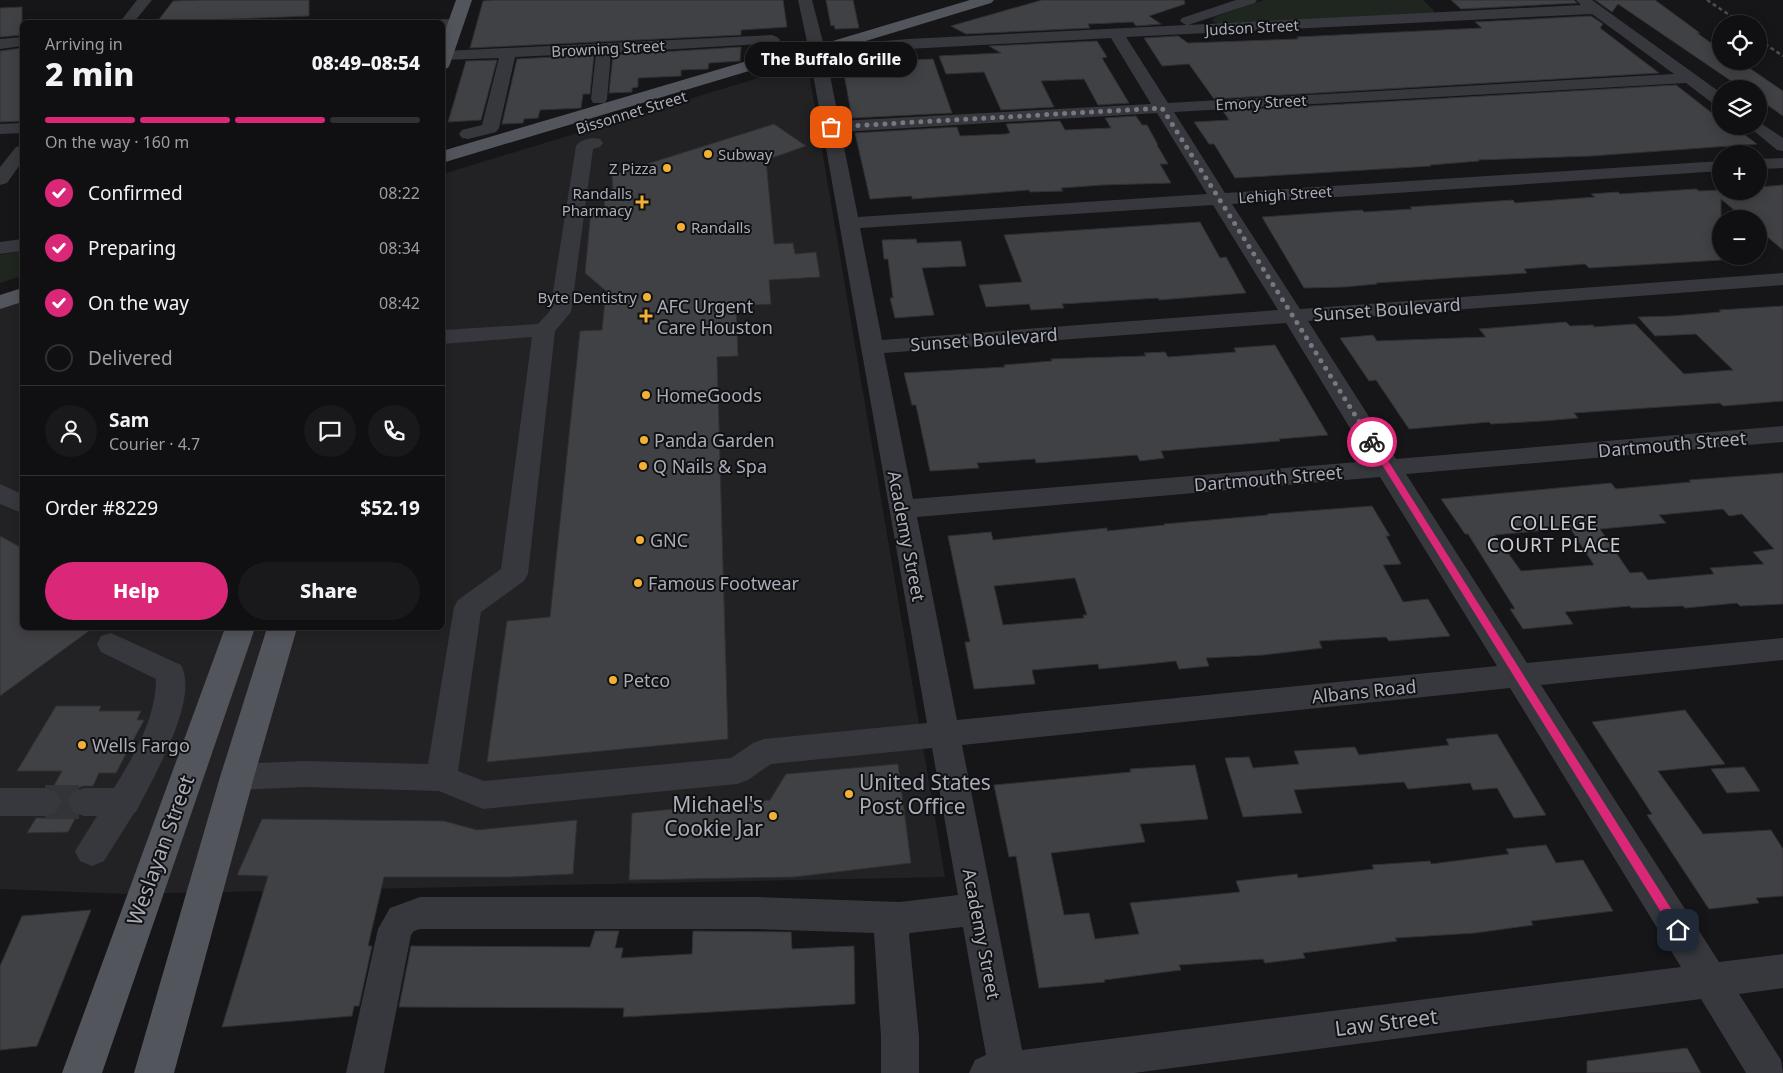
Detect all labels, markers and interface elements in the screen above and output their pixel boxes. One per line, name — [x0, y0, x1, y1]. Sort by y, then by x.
street label: Judson Street — [1203, 15, 1300, 40]
map controls — [1712, 15, 1767, 265]
button: locate — [1712, 15, 1767, 70]
text: Arriving in — [45, 33, 123, 55]
street label: Browning Street — [551, 35, 666, 61]
callout: The Buffalo Grille — [745, 42, 917, 77]
text: The Buffalo Grille — [761, 48, 901, 70]
text: 08:49–08:54 — [312, 50, 420, 76]
text: 2 min — [45, 52, 134, 95]
button: layers — [1712, 80, 1767, 135]
street label: Bissonnet Street — [573, 85, 690, 138]
street label: Emory Street — [1215, 90, 1308, 114]
pin — [810, 106, 852, 148]
icon: bag — [817, 113, 845, 141]
text: On the way · 160 m — [45, 131, 189, 153]
place label: Subway — [718, 144, 773, 164]
button: + — [1712, 145, 1767, 200]
marker: Subway — [702, 148, 714, 160]
place label: Z Pizza — [609, 158, 657, 178]
marker: Z Pizza — [661, 162, 673, 174]
icon: check — [45, 179, 73, 207]
text: Confirmed — [88, 180, 183, 206]
street label: Lehigh Street — [1238, 181, 1333, 207]
text: 08:22 — [379, 182, 420, 204]
place label: Randalls Pharmacy — [562, 183, 632, 220]
marker: Randalls Pharmacy — [636, 196, 648, 208]
button: − — [1712, 210, 1767, 265]
place label: Randalls — [691, 217, 751, 237]
marker: Randalls — [675, 221, 687, 233]
icon: check — [45, 234, 73, 262]
text: Preparing — [88, 235, 176, 261]
text: 08:34 — [379, 237, 420, 259]
place label: Byte Dentistry — [537, 287, 637, 307]
icon: check — [45, 289, 73, 317]
text: On the way — [88, 290, 189, 316]
marker: Byte Dentistry — [641, 291, 653, 303]
text: 08:42 — [379, 292, 420, 314]
street label: Sunset Boulevard — [1313, 292, 1461, 326]
place label: AFC Urgent Care Houston — [657, 294, 773, 339]
marker: AFC Urgent Care Houston — [639, 309, 653, 323]
street label: Sunset Boulevard — [910, 322, 1058, 356]
text: Delivered — [88, 345, 173, 371]
place label: HomeGoods — [656, 383, 762, 407]
marker: HomeGoods — [640, 389, 652, 401]
button: person — [45, 405, 97, 457]
button: chat — [304, 405, 356, 457]
button: phone — [368, 405, 420, 457]
text: Sam — [109, 407, 149, 433]
courier — [1347, 417, 1397, 467]
street label: Dartmouth Street — [1597, 426, 1748, 462]
place label: Panda Garden — [654, 428, 775, 452]
icon: bike — [1358, 428, 1386, 456]
text: Courier · 4.7 — [109, 433, 200, 455]
marker: Panda Garden — [638, 434, 650, 446]
place label: Q Nails & Spa — [653, 454, 767, 478]
marker: Q Nails & Spa — [637, 460, 649, 472]
street label: Dartmouth Street — [1193, 460, 1344, 496]
street label: Academy Street — [883, 469, 932, 604]
text: Order #8229 — [45, 495, 158, 521]
text: $52.19 — [360, 495, 420, 521]
district label: COLLEGE COURT PLACE — [1487, 510, 1621, 558]
place label: GNC — [650, 528, 688, 552]
marker: GNC — [634, 534, 646, 546]
button: Help — [45, 562, 228, 620]
button: Share — [238, 562, 420, 620]
place label: Famous Footwear — [648, 571, 800, 595]
marker: Famous Footwear — [632, 577, 644, 589]
place label: Petco — [623, 668, 670, 692]
marker: Petco — [607, 674, 619, 686]
street label: Albans Road — [1311, 674, 1417, 708]
place label: Wells Fargo — [92, 733, 190, 757]
marker: Wells Fargo — [76, 739, 88, 751]
place label: United States Post Office — [859, 768, 991, 820]
street label: Weslayan Street — [120, 771, 200, 929]
marker: United States Post Office — [843, 788, 855, 800]
place label: Michael's Cookie Jar — [664, 790, 763, 842]
marker: Michael's Cookie Jar — [767, 810, 779, 822]
street label: Academy Street — [958, 867, 1007, 1002]
pin — [1657, 909, 1699, 951]
icon: home — [1664, 916, 1692, 944]
street label: Law Street — [1333, 1002, 1439, 1042]

